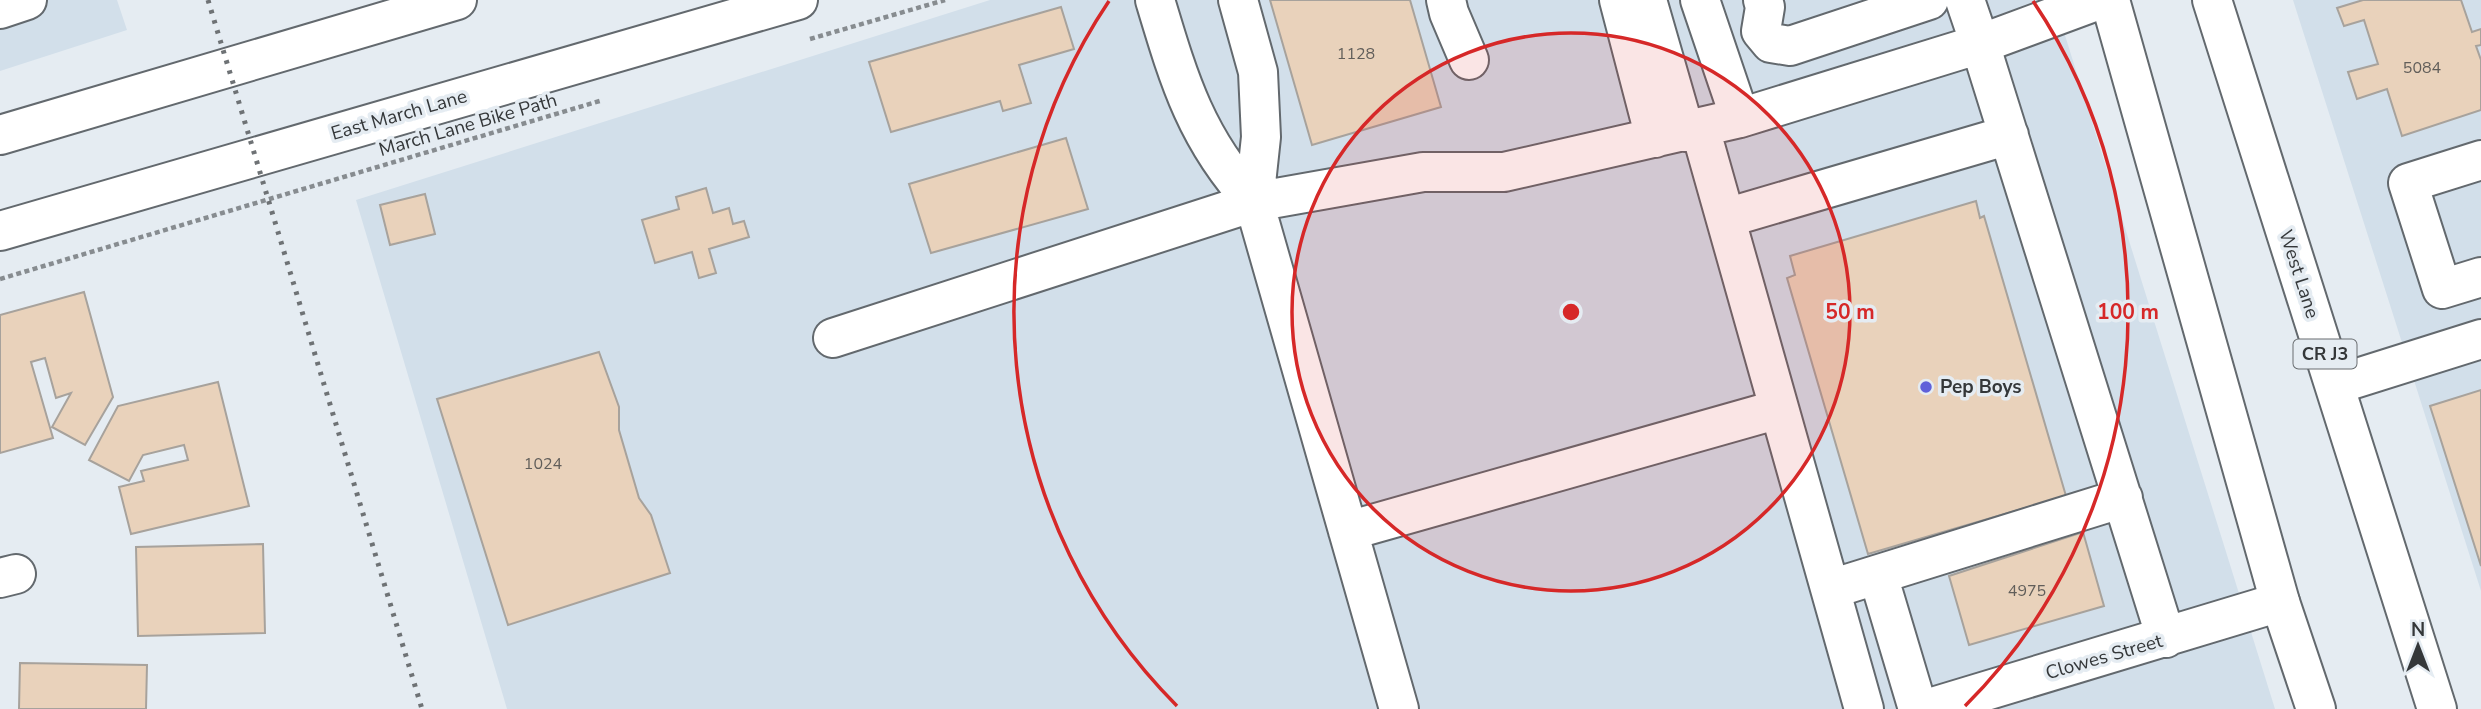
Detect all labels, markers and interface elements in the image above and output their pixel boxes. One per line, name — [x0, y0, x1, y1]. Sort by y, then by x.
house number: 1128 — [1337, 43, 1375, 65]
house number: 5084 — [2403, 57, 2442, 79]
street label: East March Lane — [328, 83, 470, 147]
street label: March Lane Bike Path — [376, 87, 560, 163]
street label: West Lane — [2272, 226, 2326, 322]
text: 50 m — [1825, 298, 1875, 326]
text: 100 m — [2097, 298, 2159, 326]
centre of rings — [1559, 300, 1583, 324]
road number: CR J3 — [2294, 340, 2356, 368]
place label: Pep Boys — [1940, 374, 2022, 400]
marker: Pep Boys — [1918, 379, 1934, 395]
house number: 1024 — [524, 453, 563, 475]
house number: 4975 — [2008, 580, 2046, 602]
north arrow — [2383, 611, 2453, 681]
text: N — [2411, 617, 2425, 643]
street label: Clowes Street — [2042, 628, 2166, 686]

